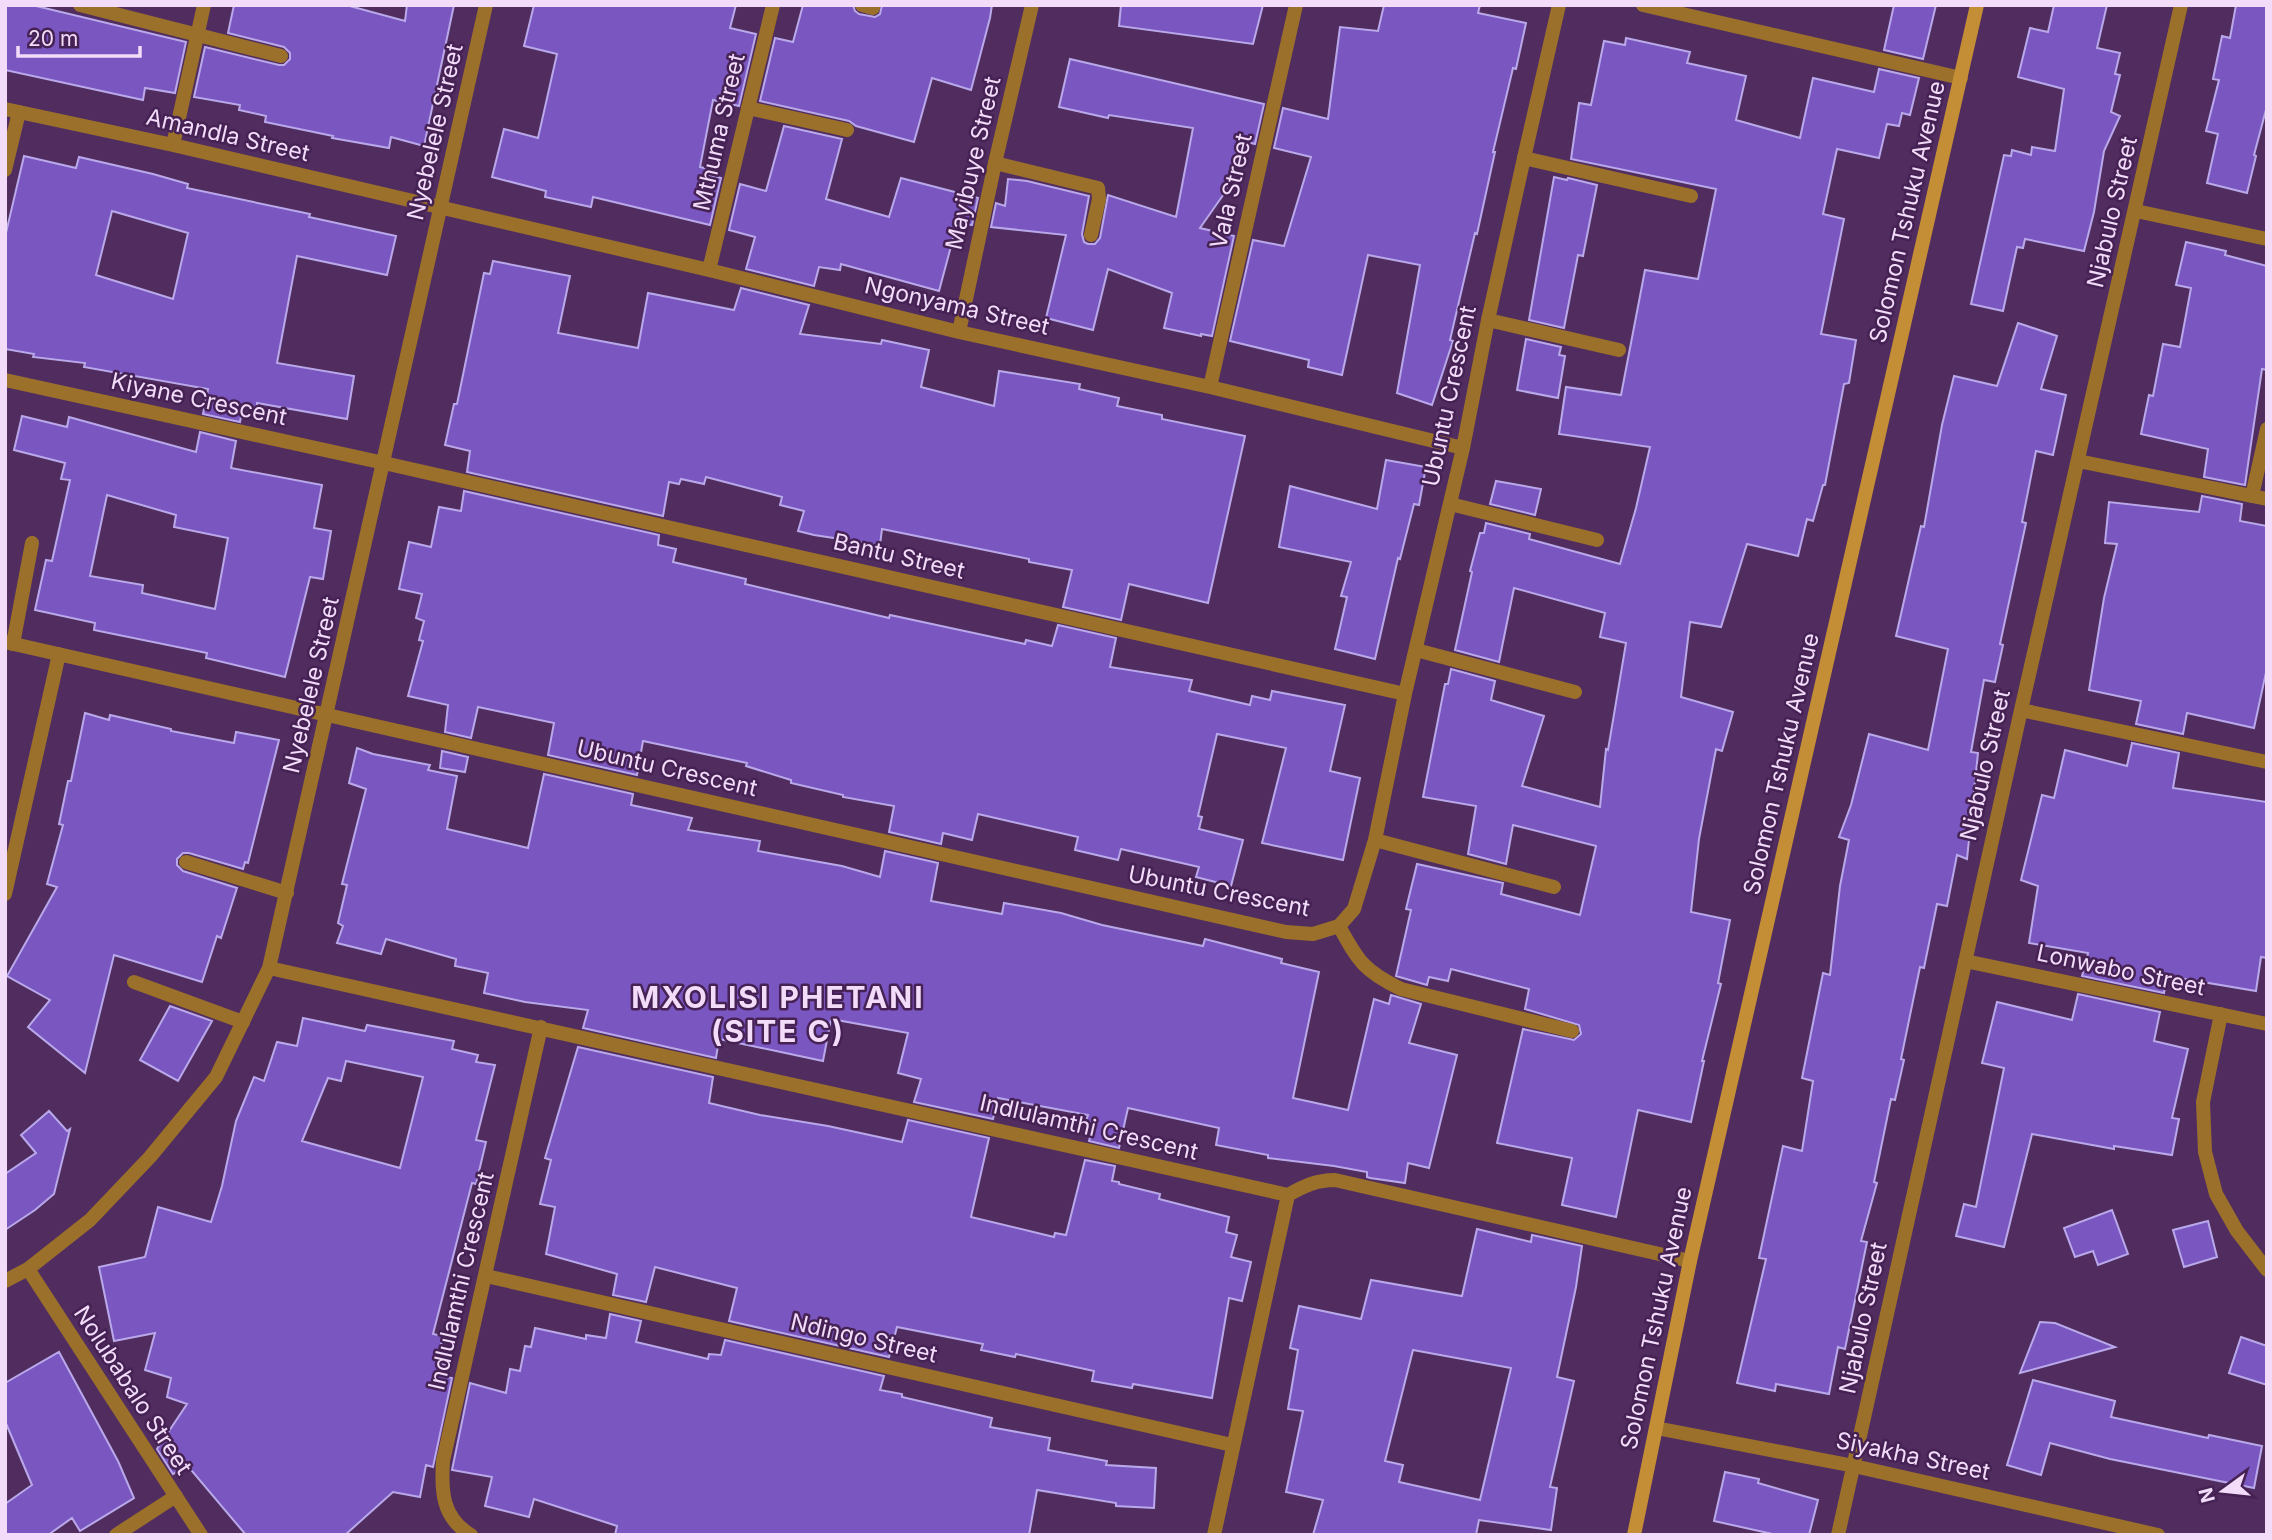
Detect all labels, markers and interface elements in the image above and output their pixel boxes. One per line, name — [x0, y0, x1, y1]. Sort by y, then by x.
scale bar — [18, 14, 140, 58]
text: 20 m — [28, 26, 78, 51]
street label: Nyebelele Street — [401, 41, 469, 223]
street label: Mthuma Street — [687, 50, 751, 213]
street label: Mayibuye Street — [939, 73, 1007, 252]
street label: Solomon Tshuku Avenue — [1863, 78, 1951, 346]
street label: Amandla Street — [144, 103, 313, 167]
street label: Vala Street — [1204, 130, 1258, 251]
street label: Njabulo Street — [2081, 133, 2143, 290]
street label: Ngonyama Street — [862, 271, 1053, 341]
street label: Ubuntu Crescent — [1416, 303, 1482, 489]
street label: Kiyane Crescent — [109, 367, 290, 431]
street label: Bantu Street — [831, 527, 968, 585]
street label: Nyebelele Street — [277, 594, 345, 776]
street label: Solomon Tshuku Avenue — [1737, 630, 1825, 898]
street label: Njabulo Street — [1954, 686, 2016, 843]
street label: Ubuntu Crescent — [574, 734, 760, 802]
street label: Ubuntu Crescent — [1126, 860, 1313, 922]
street label: Lonwabo Street — [2034, 938, 2208, 1002]
district label: MXOLISI PHETANI (SITE C) — [631, 979, 925, 1049]
street label: Indlulamthi Crescent — [977, 1088, 1201, 1166]
street label: Indlulamthi Crescent — [422, 1169, 500, 1393]
street label: Solomon Tshuku Avenue — [1614, 1184, 1698, 1452]
street label: Njabulo Street — [1833, 1239, 1893, 1396]
street label: Nolubabalo Street — [68, 1300, 198, 1480]
street label: Ndingo Street — [788, 1308, 941, 1369]
street label: Siyakha Street — [1834, 1426, 1993, 1486]
north arrow — [2188, 1456, 2258, 1526]
text: N — [2194, 1485, 2220, 1505]

